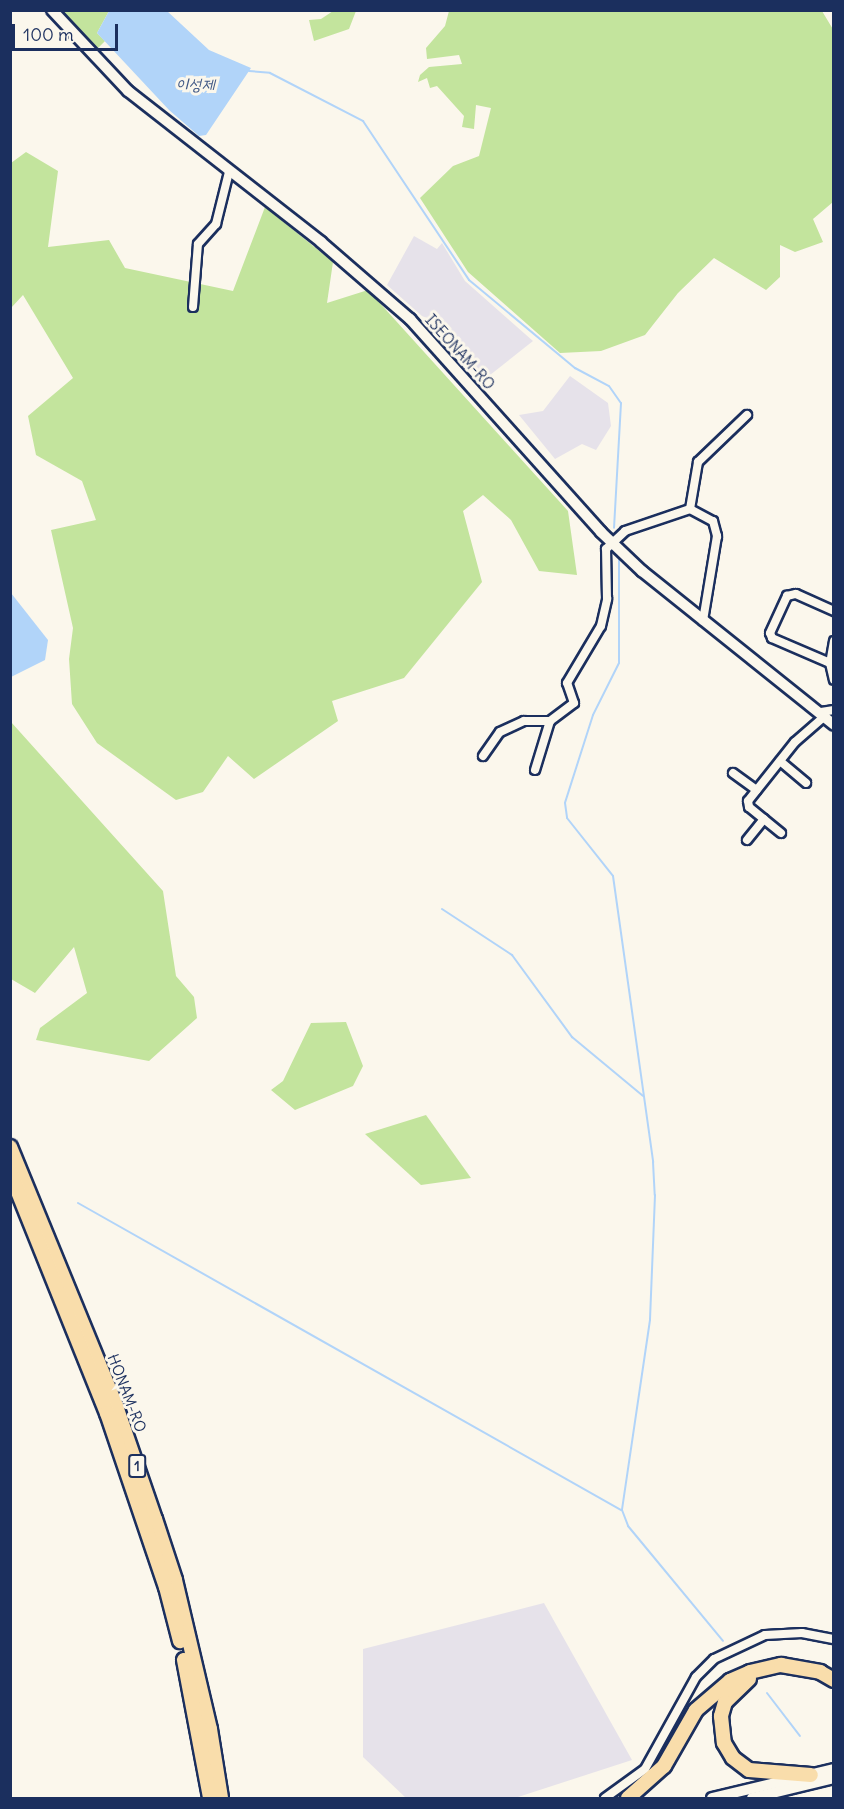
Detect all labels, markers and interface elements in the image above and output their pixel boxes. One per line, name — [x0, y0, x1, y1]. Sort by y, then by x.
scale bar — [15, 12, 122, 50]
text: 100 m — [23, 23, 74, 46]
water label: 이성제 — [176, 74, 214, 94]
street label: ISEONAM-RO — [422, 311, 498, 393]
street label: HONAM-RO — [104, 1351, 150, 1435]
road number: 1 — [128, 1455, 146, 1477]

